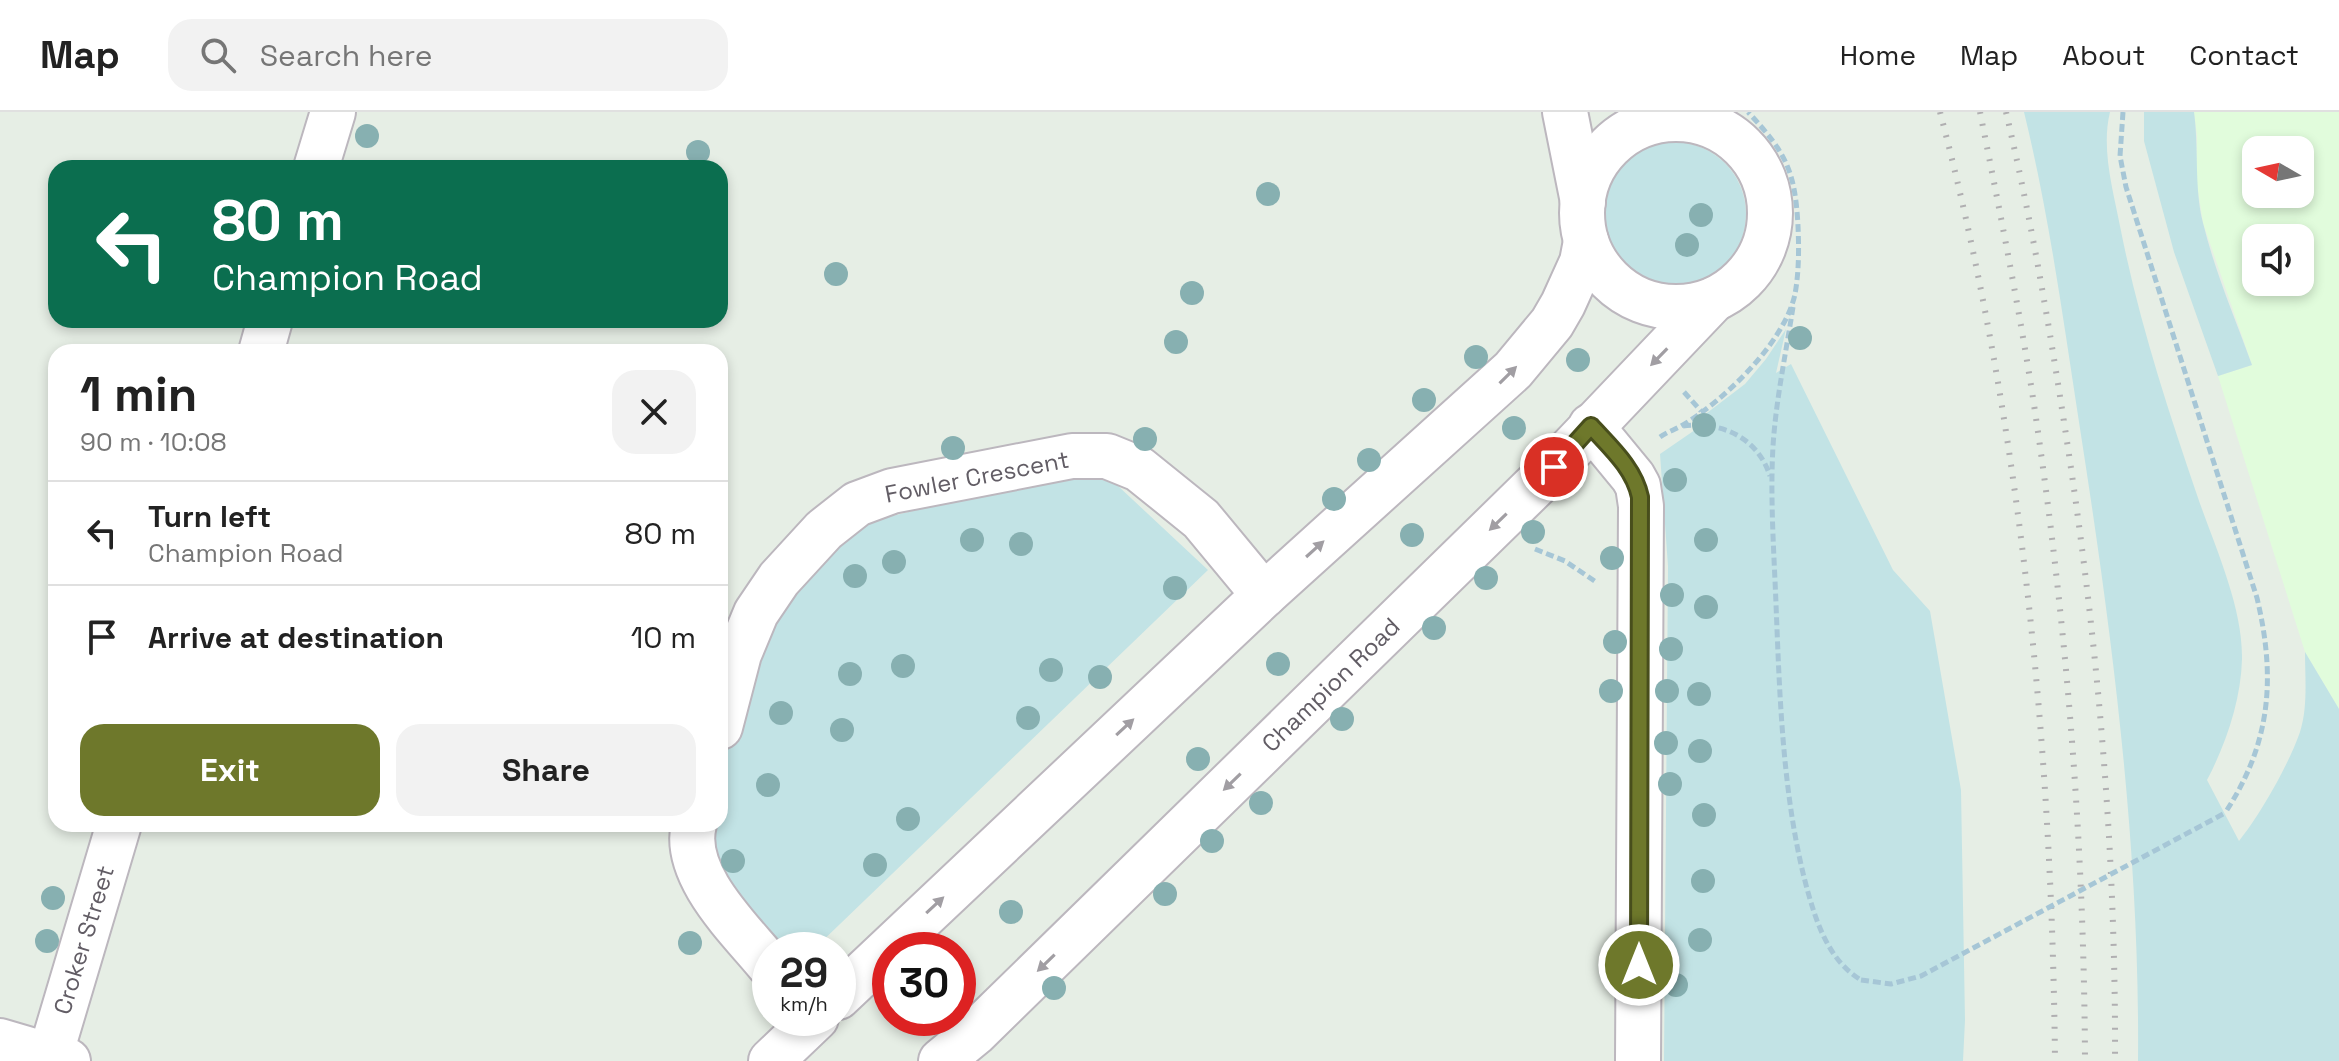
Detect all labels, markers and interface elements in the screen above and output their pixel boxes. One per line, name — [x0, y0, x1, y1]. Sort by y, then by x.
search box — [168, 19, 728, 91]
text: Map — [40, 31, 120, 79]
icon: search — [196, 33, 240, 77]
text: Search here — [260, 36, 433, 75]
text: Home — [1840, 37, 1916, 73]
text: Map — [1960, 37, 2018, 73]
text: About — [2062, 37, 2145, 73]
text: Contact — [2189, 37, 2299, 73]
north arrow — [2242, 136, 2314, 208]
map controls — [2242, 136, 2314, 296]
text: 80 m — [212, 185, 344, 256]
icon: left — [80, 192, 184, 296]
button: sound — [2242, 224, 2314, 296]
text: Champion Road — [212, 255, 483, 301]
one-way arrow — [1651, 347, 1669, 366]
text: 1 min — [80, 364, 197, 425]
one-way arrow — [1498, 366, 1516, 385]
button: close — [612, 370, 696, 454]
text: 90 m · 10:08 — [80, 425, 227, 459]
pin — [1520, 433, 1588, 501]
street label: Fowler Crescent — [882, 443, 1072, 510]
icon: arrive — [1532, 445, 1576, 489]
text: Turn left — [148, 497, 271, 536]
icon: left — [80, 511, 124, 555]
one-way arrow — [1489, 512, 1508, 530]
text: 80 m — [625, 514, 696, 553]
text: Champion Road — [148, 536, 344, 570]
one-way arrow — [1305, 541, 1324, 559]
street label: Champion Road — [1255, 611, 1406, 758]
icon: arrive — [80, 615, 124, 659]
text: Arrive at destination — [148, 618, 444, 657]
text: 10 m — [631, 618, 696, 657]
one-way arrow — [1115, 718, 1134, 736]
button: Exit — [80, 724, 380, 816]
button: Share — [396, 724, 696, 816]
one-way arrow — [1223, 772, 1242, 790]
street label: Croker Street — [46, 862, 121, 1018]
one-way arrow — [926, 896, 945, 914]
position arrow — [1597, 923, 1681, 1007]
speed limit sign: 30 — [872, 932, 976, 1036]
text: 29 — [780, 948, 828, 999]
one-way arrow — [1037, 954, 1056, 972]
text: km/h — [780, 991, 828, 1017]

